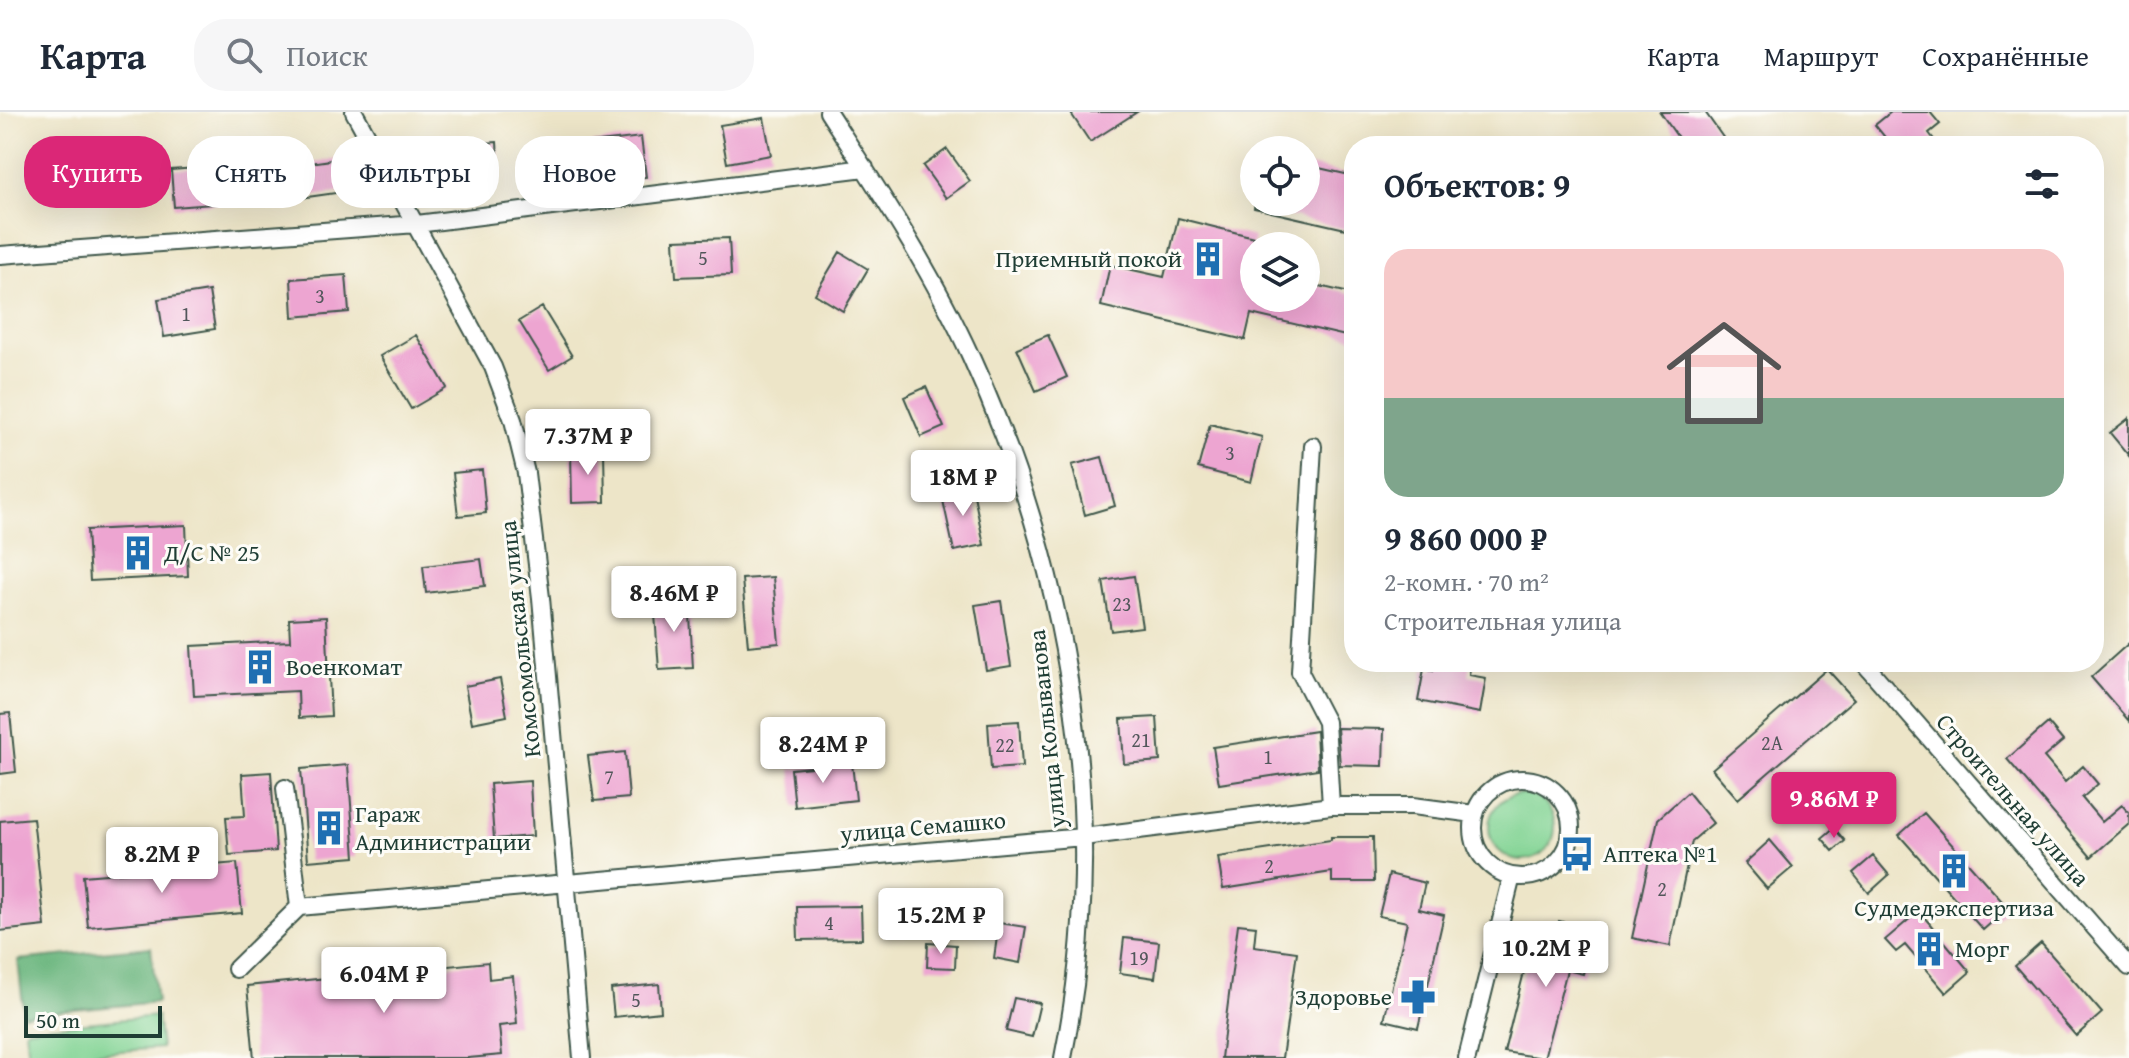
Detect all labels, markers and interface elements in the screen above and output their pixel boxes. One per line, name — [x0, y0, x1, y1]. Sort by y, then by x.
search box — [194, 19, 754, 91]
text: Карта — [40, 27, 146, 83]
icon: search — [222, 33, 266, 77]
text: Поиск — [286, 33, 368, 77]
text: Карта — [1647, 35, 1720, 76]
text: Маршрут — [1764, 35, 1878, 76]
text: Сохранённые — [1922, 35, 2089, 76]
chip: Купить — [24, 136, 171, 208]
chip: Снять — [187, 136, 315, 208]
chip: Фильтры — [331, 136, 499, 208]
chip: Новое — [515, 136, 645, 208]
map controls — [1240, 136, 1320, 312]
button: locate — [1240, 136, 1320, 216]
text: Объектов: 9 — [1384, 160, 1570, 209]
icon: filters — [2020, 162, 2064, 206]
button: layers — [1240, 232, 1320, 312]
building icon: Приемный покой — [1189, 240, 1227, 278]
place label: Приемный покой — [996, 241, 1182, 276]
house number: 5 — [698, 243, 708, 272]
house number: 3 — [315, 281, 325, 310]
house number: 1 — [181, 299, 191, 328]
icon: home — [1652, 301, 1796, 445]
pin: 7.37M ₽ — [514, 409, 662, 477]
text: 7.37M ₽ — [543, 415, 633, 454]
house number: 3 — [1225, 438, 1235, 467]
pin: 18M ₽ — [907, 450, 1019, 518]
text: 18M ₽ — [929, 456, 997, 495]
text: 9 860 000 ₽ — [1384, 513, 1547, 562]
street label: Комсомольская улица — [490, 518, 549, 759]
building icon: Д/С № 25 — [119, 534, 157, 572]
place label: Д/С № 25 — [163, 535, 260, 570]
text: 2-комн. · 70 m² — [1384, 562, 1549, 601]
pin: 8.46M ₽ — [600, 566, 748, 634]
text: 8.46M ₽ — [629, 572, 719, 611]
house number: 23 — [1112, 589, 1132, 618]
text: Строительная улица — [1384, 601, 1621, 640]
street label: улица Колыванова — [1019, 627, 1074, 831]
building icon: Военкомат — [241, 648, 279, 686]
place label: Военкомат — [286, 649, 402, 684]
street label: Строительная улица — [1928, 706, 2099, 894]
pin: 8.24M ₽ — [749, 717, 897, 785]
text: 8.24M ₽ — [778, 723, 868, 762]
house number: 21 — [1131, 725, 1151, 754]
house number: 2А — [1761, 728, 1783, 757]
house number: 22 — [995, 730, 1015, 759]
house number: 1 — [1263, 742, 1273, 771]
house number: 7 — [604, 762, 614, 791]
pin: 9.86M ₽ — [1760, 772, 1908, 840]
text: 9.86M ₽ — [1789, 778, 1879, 817]
place label: Гараж Администрации — [355, 796, 531, 859]
street label: улица Семашко — [838, 802, 1007, 851]
building icon: Гараж Администрации — [310, 809, 348, 847]
pin: 8.2M ₽ — [97, 827, 227, 895]
text: 8.2M ₽ — [124, 833, 200, 872]
bus stop icon: Аптека №1 — [1558, 835, 1596, 873]
place label: Аптека №1 — [1603, 836, 1717, 871]
house number: 2 — [1264, 851, 1274, 880]
building icon: Судмедэкспертиза — [1935, 852, 1973, 890]
house number: 2 — [1657, 874, 1667, 903]
pin: 15.2M ₽ — [867, 888, 1015, 956]
place label: Судмедэкспертиза — [1854, 890, 2054, 925]
text: 15.2M ₽ — [896, 894, 986, 933]
house number: 4 — [824, 908, 834, 937]
pin: 10.2M ₽ — [1472, 921, 1620, 989]
text: 10.2M ₽ — [1501, 927, 1591, 966]
building icon: Морг — [1910, 930, 1948, 968]
place label: Морг — [1955, 931, 2009, 966]
house number: 19 — [1129, 943, 1149, 972]
pin: 6.04M ₽ — [310, 947, 458, 1015]
text: 6.04M ₽ — [339, 953, 429, 992]
pharmacy icon: Здоровье — [1399, 978, 1437, 1016]
place label: Здоровье — [1295, 979, 1392, 1014]
house number: 5 — [631, 985, 641, 1014]
scale bar — [24, 1002, 162, 1038]
text: 50 m — [36, 1004, 80, 1036]

